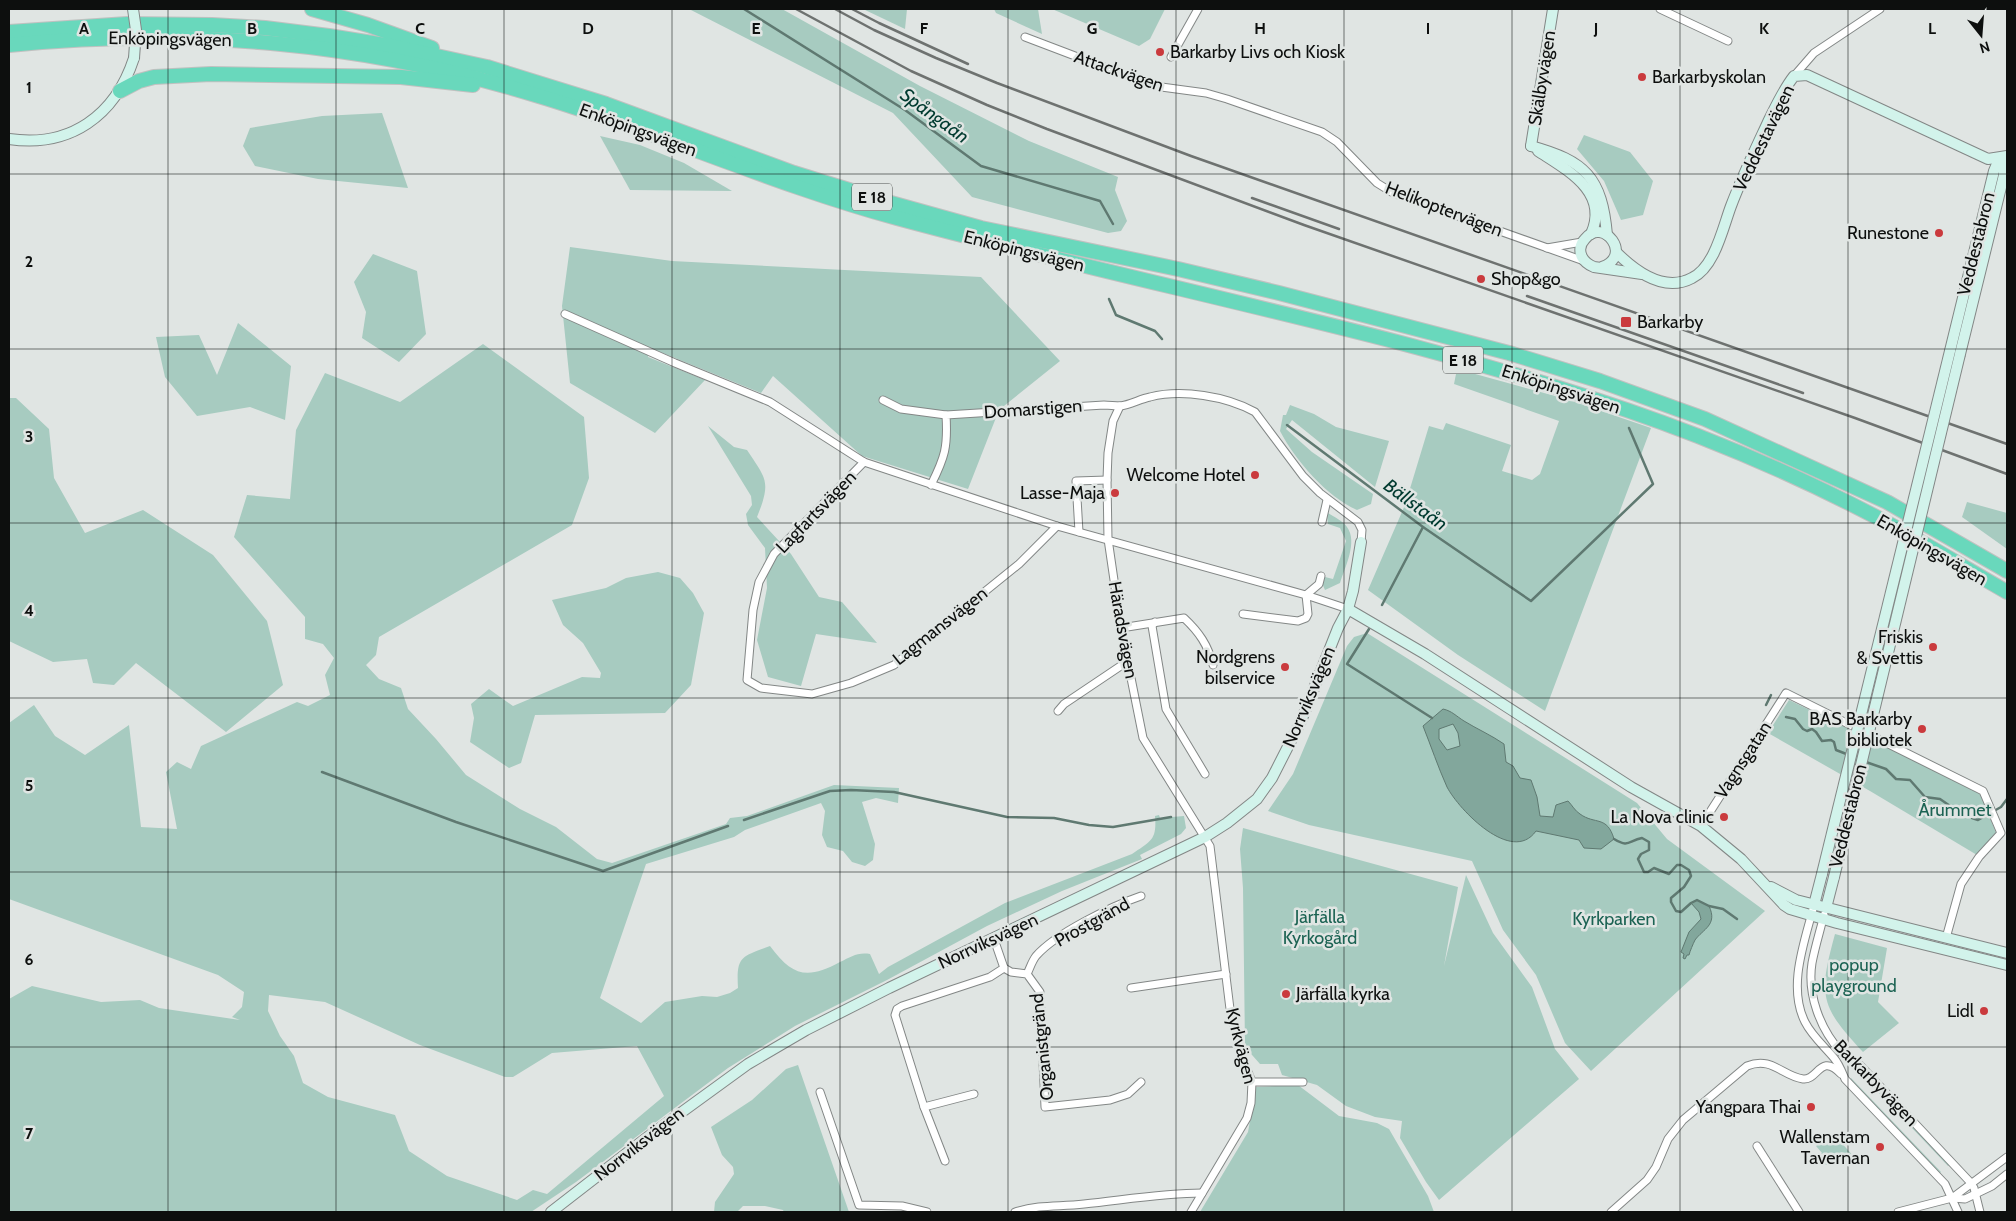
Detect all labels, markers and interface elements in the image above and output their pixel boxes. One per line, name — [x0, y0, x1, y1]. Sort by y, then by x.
north arrow — [1956, 10, 2006, 60]
text: A — [79, 19, 89, 38]
text: B — [247, 19, 257, 38]
text: C — [415, 19, 425, 38]
text: D — [582, 19, 594, 38]
text: E — [751, 19, 761, 38]
text: F — [920, 19, 929, 38]
text: G — [1087, 19, 1097, 38]
text: H — [1254, 19, 1266, 38]
text: I — [1426, 19, 1430, 38]
text: J — [1593, 19, 1598, 38]
text: K — [1759, 19, 1769, 38]
text: L — [1928, 19, 1936, 38]
street label: Enköpingsvägen — [108, 27, 232, 51]
street label: Skälbyvägen — [1524, 29, 1560, 127]
text: N — [1977, 37, 1992, 57]
place label: Barkarby Livs och Kiosk — [1170, 41, 1346, 63]
street label: Attackvägen — [1071, 45, 1167, 97]
marker: Barkarby Livs och Kiosk — [1154, 46, 1166, 58]
place label: Barkarbyskolan — [1652, 66, 1766, 88]
marker: Barkarbyskolan — [1636, 71, 1648, 83]
text: 1 — [26, 78, 32, 97]
street label: Veddestavägen — [1729, 81, 1799, 195]
water label: Spångaån — [896, 83, 973, 148]
street label: Enköpingsvägen — [576, 99, 700, 161]
street label: Helikoptervägen — [1382, 177, 1506, 241]
road number: E 18 — [852, 183, 892, 210]
street label: Veddestabron — [1953, 190, 1999, 298]
place label: Runestone — [1847, 222, 1929, 244]
street label: Enköpingsvägen — [961, 225, 1087, 277]
marker: Runestone — [1933, 227, 1945, 239]
text: 2 — [25, 252, 33, 271]
place label: Shop&go — [1491, 268, 1561, 290]
marker: Shop&go — [1475, 273, 1487, 285]
place label: Barkarby — [1637, 311, 1703, 333]
marker: Barkarby — [1619, 315, 1633, 329]
road number: E 18 — [1443, 346, 1483, 374]
street label: Enköpingsvägen — [1499, 359, 1623, 419]
street label: Domarstigen — [983, 395, 1083, 423]
text: 3 — [25, 427, 33, 446]
place label: Welcome Hotel — [1127, 464, 1246, 486]
street label: Lagfartsvägen — [771, 466, 861, 558]
marker: Welcome Hotel — [1249, 469, 1261, 481]
water label: Bällstaån — [1379, 474, 1452, 535]
place label: Lasse-Maja — [1020, 482, 1105, 504]
marker: Lasse-Maja — [1109, 487, 1121, 499]
street label: Enköpingsvägen — [1873, 510, 1991, 590]
street label: Häradsvägen — [1104, 580, 1142, 680]
street label: Lagmansvägen — [888, 582, 992, 670]
text: 4 — [24, 601, 34, 620]
place label: Friskis & Svettis — [1856, 626, 1923, 669]
marker: Friskis & Svettis — [1927, 641, 1939, 653]
street label: Norrviksvägen — [1278, 643, 1340, 751]
place label: Nordgrens bilservice — [1196, 646, 1275, 689]
marker: Nordgrens bilservice — [1279, 661, 1291, 673]
place label: BAS Barkarby bibliotek — [1809, 708, 1913, 751]
street label: Vagnsgatan — [1710, 717, 1776, 803]
marker: BAS Barkarby bibliotek — [1916, 723, 1928, 735]
street label: Veddestabron — [1825, 762, 1871, 870]
text: 5 — [25, 776, 33, 795]
park label: Årummet — [1918, 799, 1992, 821]
place label: La Nova clinic — [1610, 806, 1714, 828]
marker: La Nova clinic — [1718, 811, 1730, 823]
street label: Prostgränd — [1051, 892, 1133, 952]
park label: Järfälla Kyrkogård — [1283, 906, 1357, 949]
street label: Norrviksvägen — [935, 908, 1041, 974]
park label: Kyrkparken — [1572, 908, 1656, 930]
text: 6 — [25, 950, 34, 969]
park label: popup playground — [1811, 954, 1897, 997]
place label: Järfälla kyrka — [1295, 983, 1390, 1005]
marker: Järfälla kyrka — [1280, 988, 1292, 1000]
street label: Organistgränd — [1025, 992, 1059, 1102]
place label: Lidl — [1947, 1000, 1975, 1022]
marker: Lidl — [1978, 1005, 1990, 1017]
street label: Kyrkvägen — [1221, 1006, 1261, 1086]
street label: Barkarbyvägen — [1829, 1035, 1923, 1131]
place label: Yangpara Thai — [1695, 1096, 1801, 1118]
marker: Yangpara Thai — [1805, 1101, 1817, 1113]
street label: Norrviksvägen — [590, 1102, 688, 1186]
text: 7 — [25, 1124, 34, 1143]
place label: Wallenstam Tavernan — [1779, 1126, 1870, 1169]
marker: Wallenstam Tavernan — [1874, 1141, 1886, 1153]

